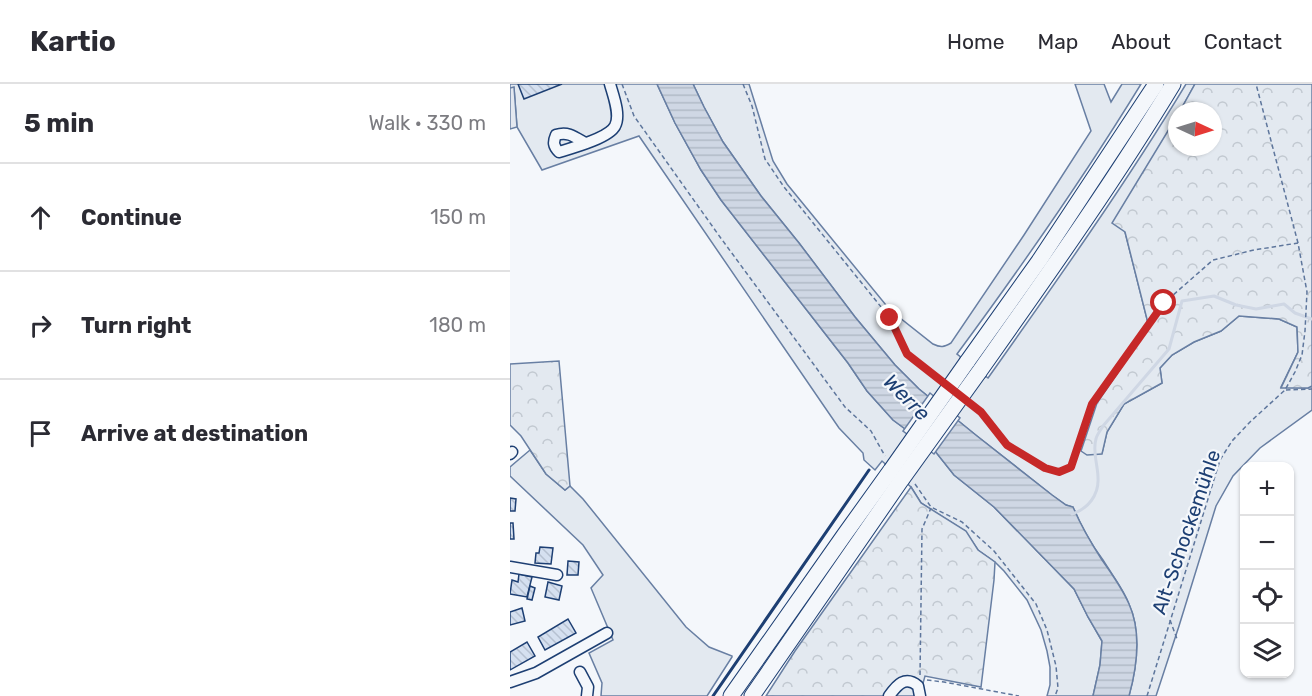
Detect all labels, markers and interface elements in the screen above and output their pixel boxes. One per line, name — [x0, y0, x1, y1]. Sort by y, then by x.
text: Kartio — [30, 25, 116, 58]
text: Home — [947, 29, 1004, 54]
text: Map — [1037, 29, 1078, 54]
text: About — [1111, 29, 1171, 54]
text: Contact — [1204, 29, 1282, 54]
north arrow — [1168, 102, 1222, 156]
text: 5 min — [24, 108, 94, 139]
text: Walk · 330 m — [369, 111, 486, 135]
icon: ahead — [24, 201, 57, 234]
text: Continue — [81, 204, 182, 231]
text: 150 m — [430, 205, 486, 229]
route start — [1150, 289, 1176, 315]
route end — [876, 304, 902, 330]
icon: right — [24, 309, 57, 342]
text: Turn right — [81, 312, 191, 339]
text: 180 m — [429, 313, 486, 337]
water label: Werre — [878, 368, 936, 426]
icon: arrive — [24, 417, 57, 450]
text: Arrive at destination — [81, 420, 308, 447]
street label: Alt-Schockemühle — [1147, 447, 1225, 617]
map controls — [1240, 462, 1294, 678]
button: + — [1240, 462, 1294, 516]
button: − — [1240, 516, 1294, 570]
button: locate — [1240, 570, 1294, 624]
button: layers — [1240, 624, 1294, 678]

